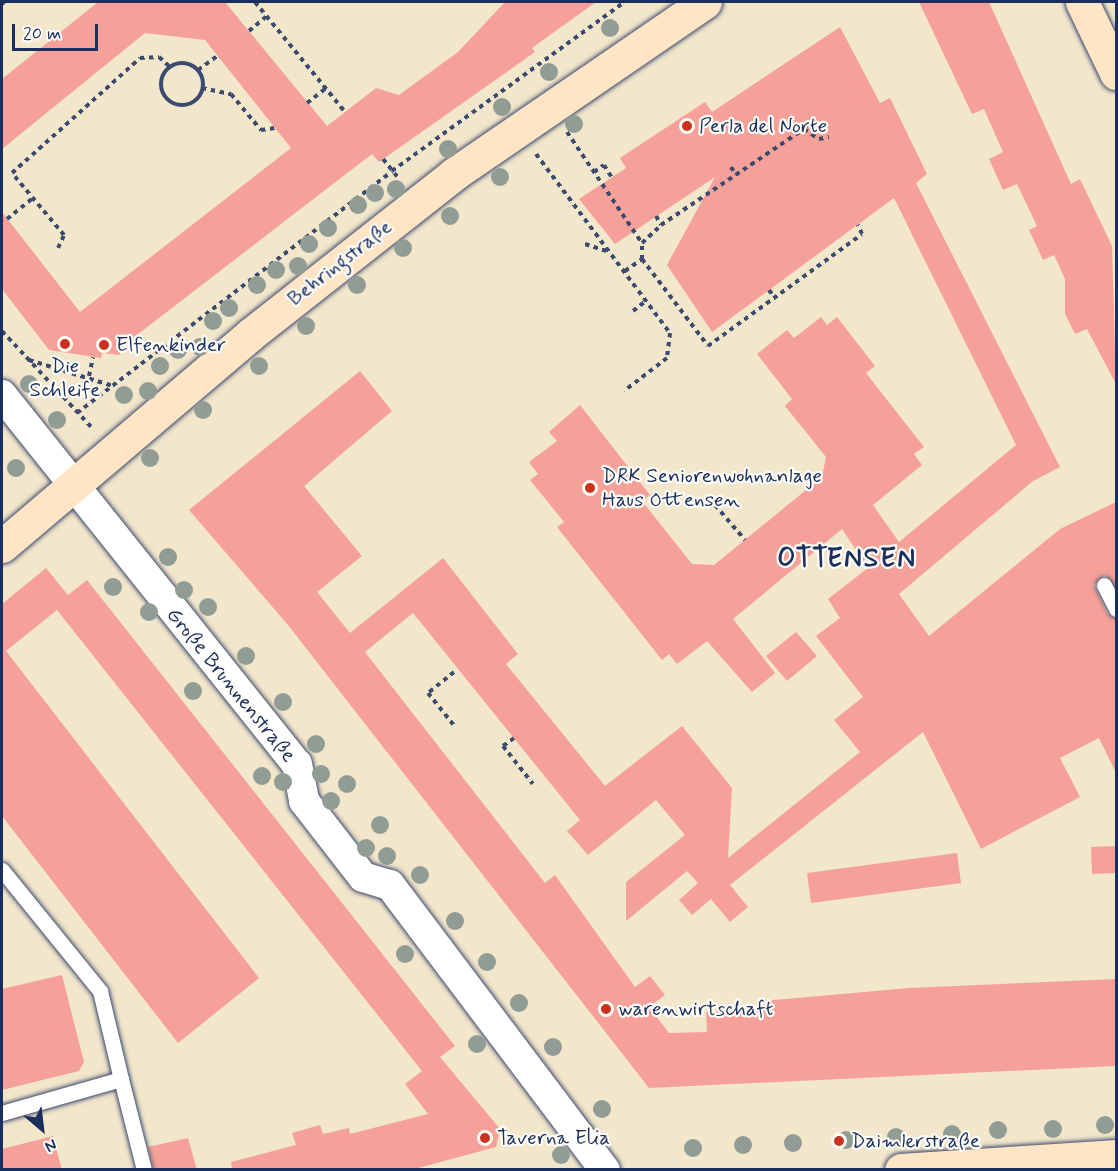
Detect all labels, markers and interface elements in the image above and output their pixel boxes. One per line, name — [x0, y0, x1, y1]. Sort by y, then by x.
scale bar — [15, 12, 100, 50]
text: 20 m — [23, 22, 61, 46]
place label: Perla del Norte — [699, 113, 830, 139]
marker: Perla del Norte — [680, 119, 694, 133]
street label: Behringstraße — [283, 214, 397, 312]
place label: Elfenkinder — [116, 332, 226, 358]
marker: Die Schleife — [58, 337, 72, 351]
marker: Elfenkinder — [97, 338, 111, 352]
place label: Die Schleife — [30, 353, 100, 403]
place label: DRK Seniorenwohnanlage Haus Ottensen — [602, 463, 822, 513]
marker: DRK Seniorenwohnanlage Haus Ottensen — [583, 481, 597, 495]
district label: OTTENSEN — [773, 543, 921, 575]
street label: Große Brunnenstraße — [160, 602, 302, 768]
place label: warenwirtschaft — [618, 996, 773, 1022]
marker: warenwirtschaft — [599, 1002, 613, 1016]
north arrow — [12, 1099, 72, 1159]
place label: Taverna Elia — [497, 1125, 610, 1151]
place label: Daimlerstraße — [851, 1128, 980, 1154]
marker: Taverna Elia — [478, 1131, 492, 1145]
text: N — [41, 1134, 60, 1157]
marker: Daimlerstraße — [832, 1134, 846, 1148]

